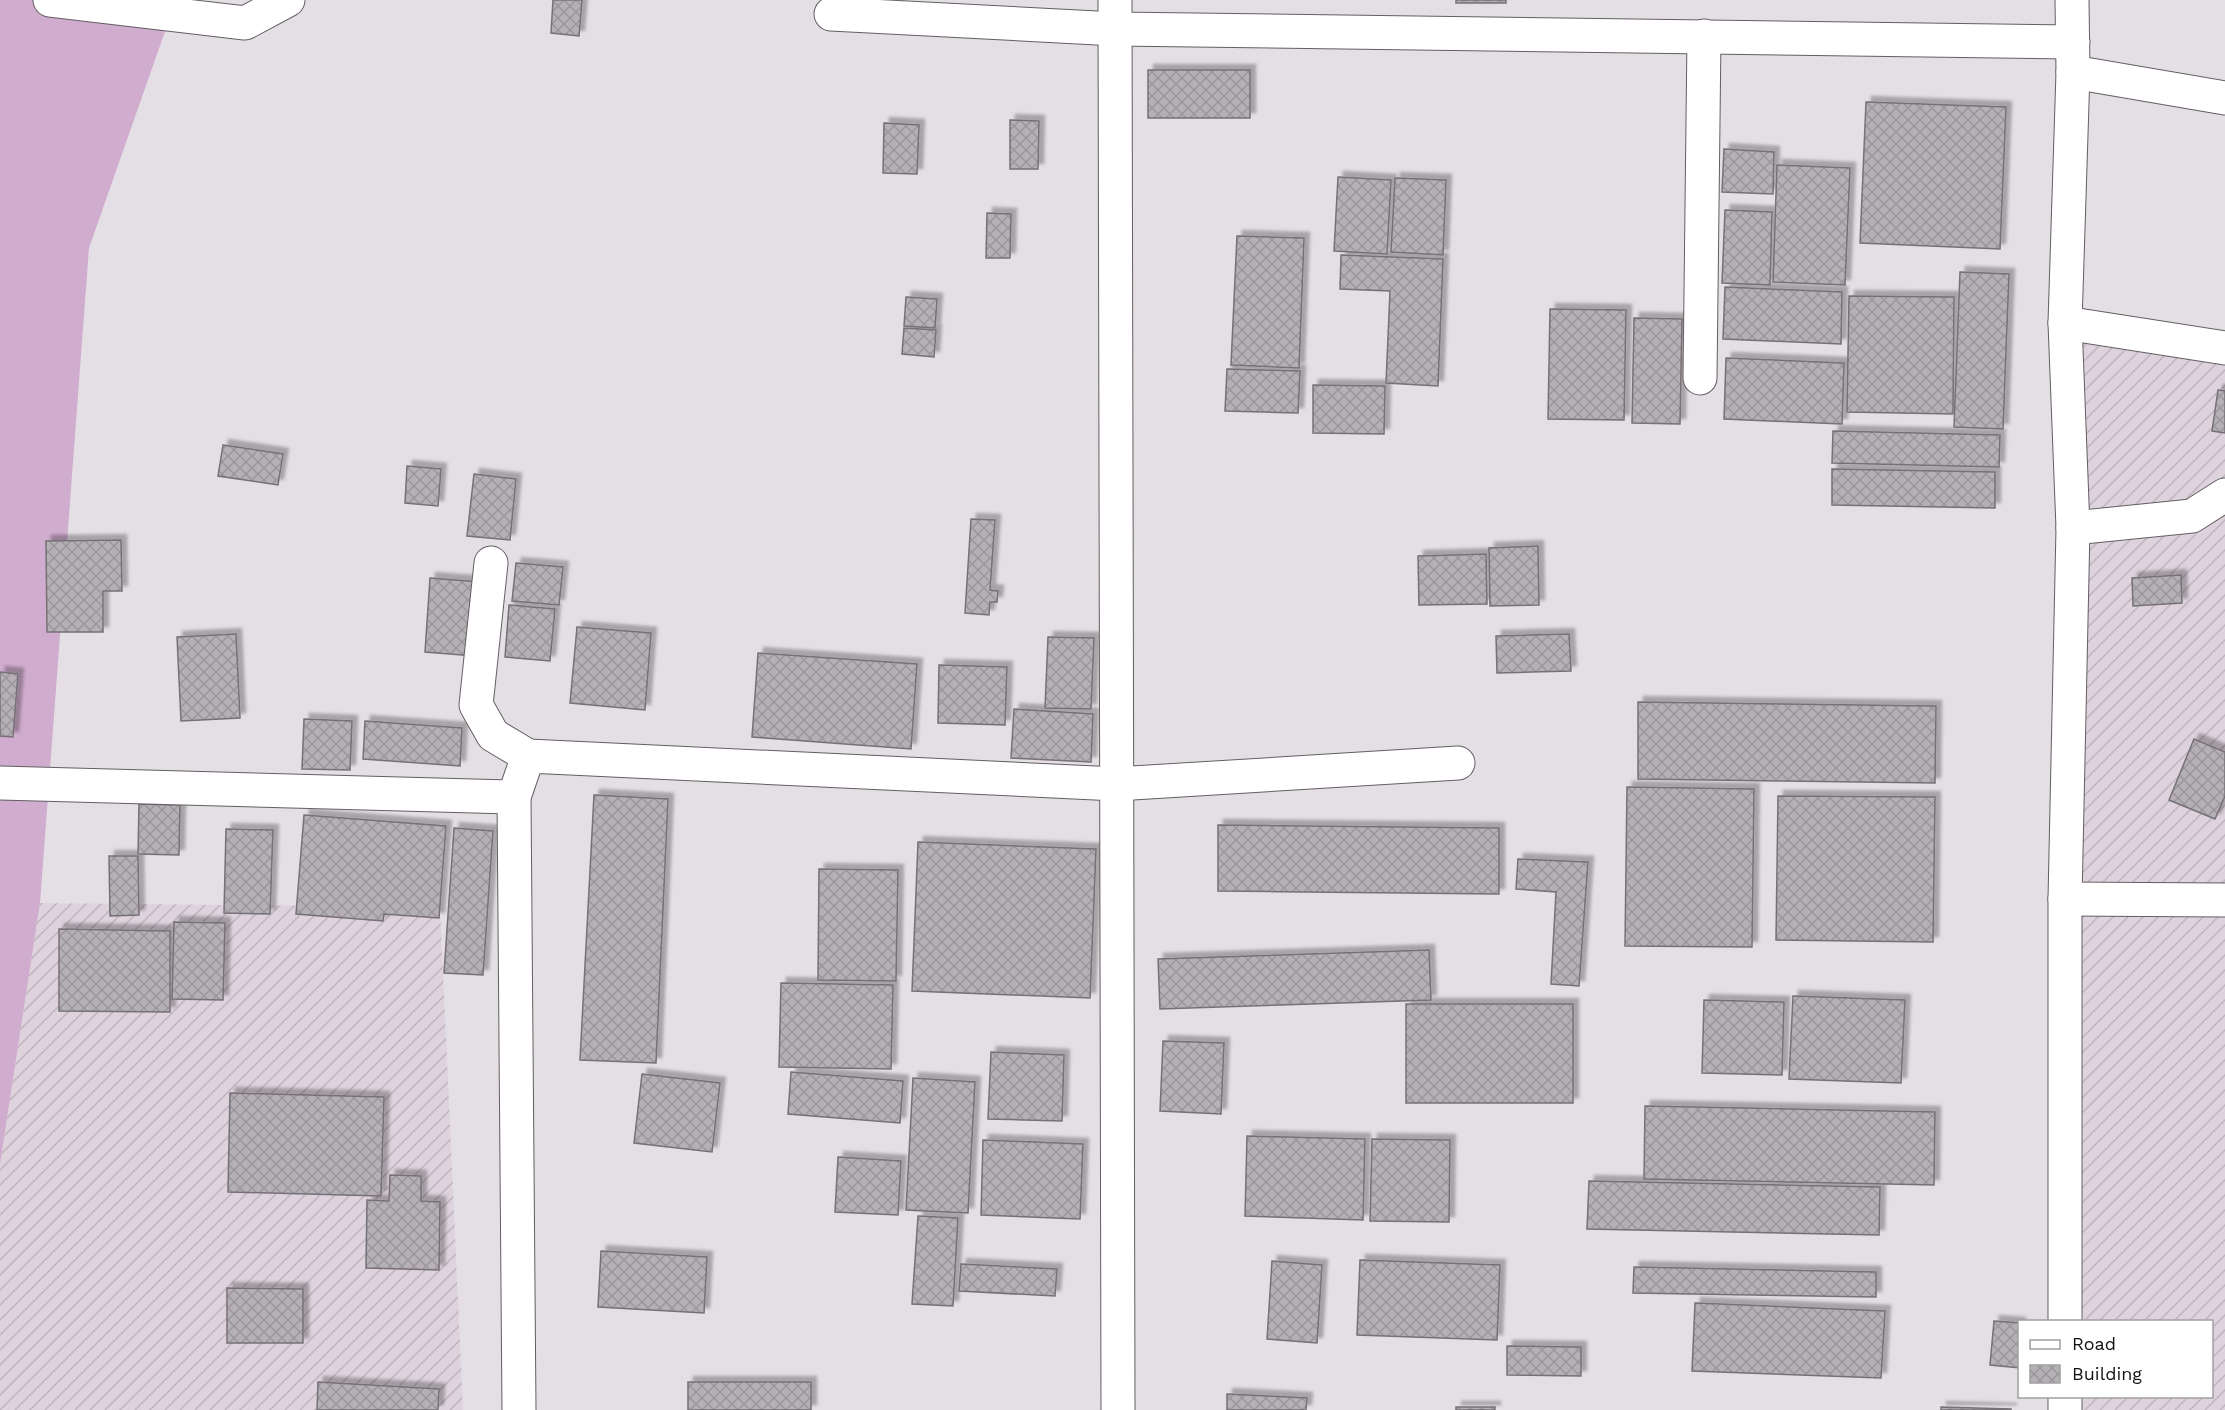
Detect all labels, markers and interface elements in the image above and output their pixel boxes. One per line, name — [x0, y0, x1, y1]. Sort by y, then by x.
legend — [2018, 1320, 2213, 1398]
text: Road — [2072, 1333, 2116, 1354]
text: Building — [2072, 1363, 2142, 1384]

